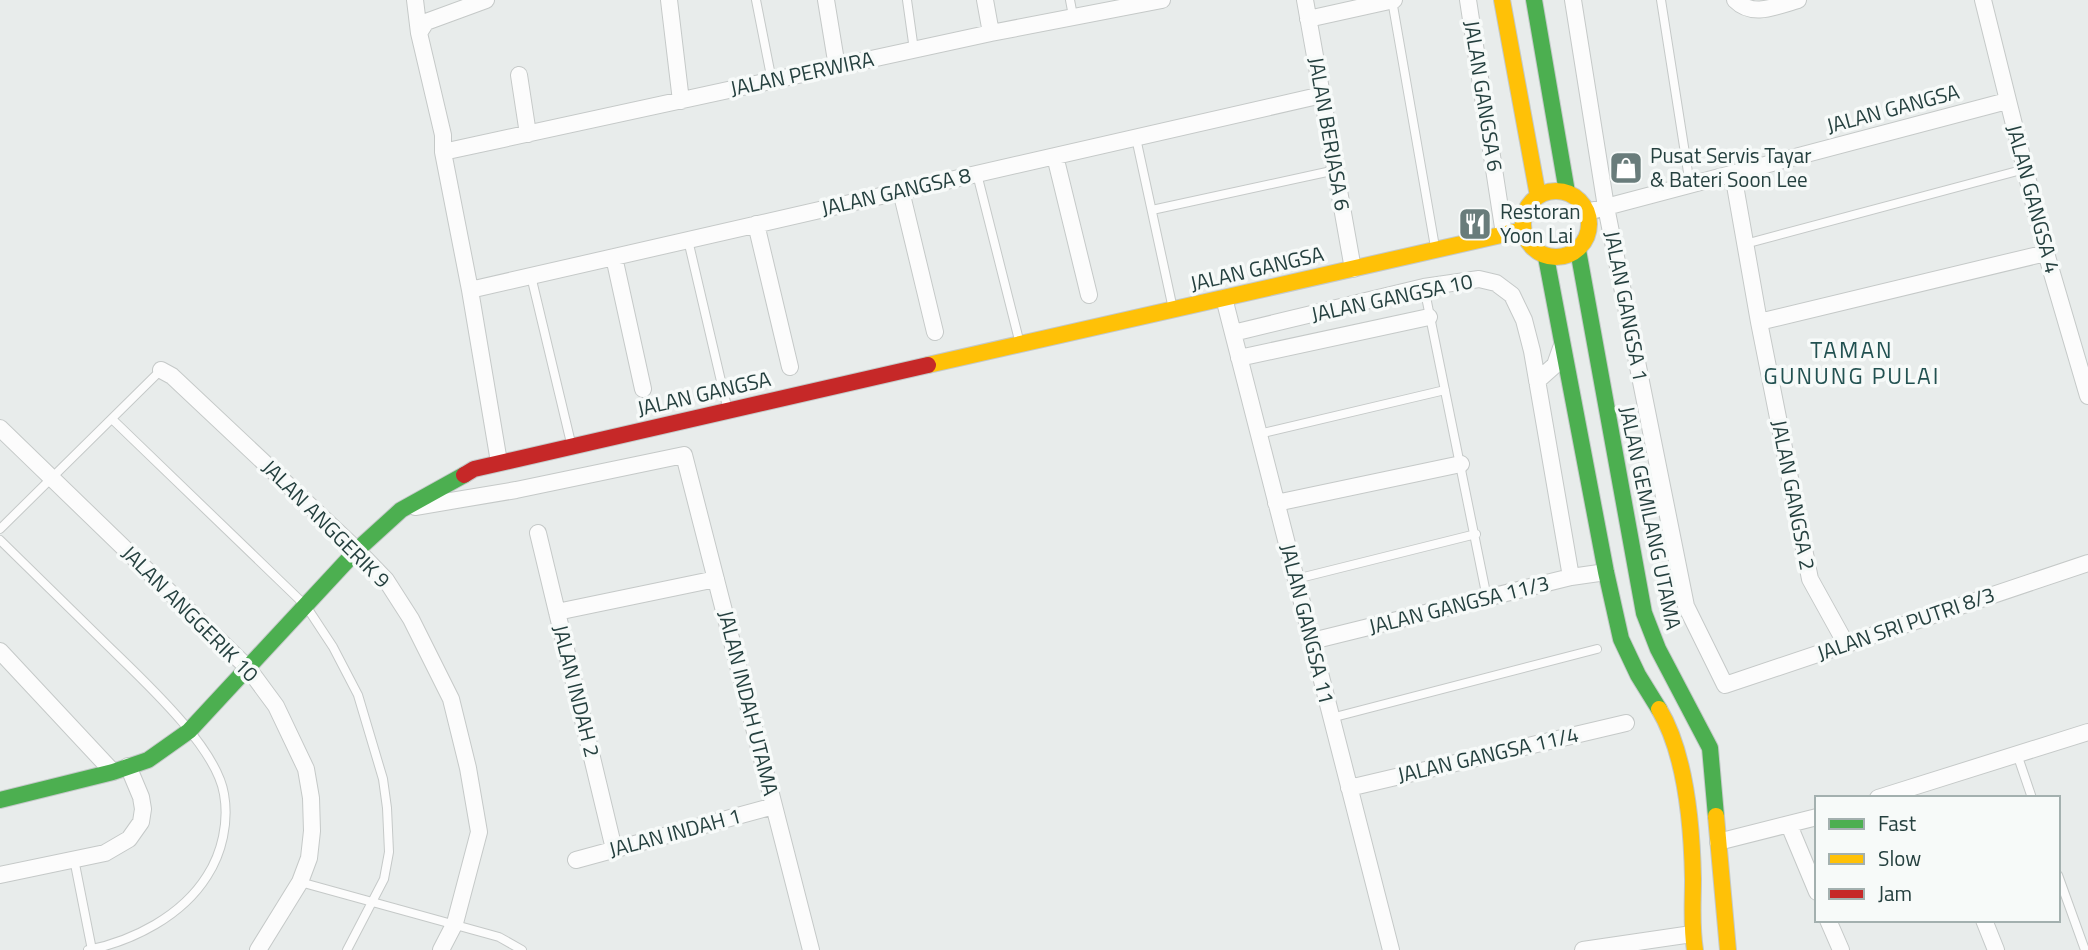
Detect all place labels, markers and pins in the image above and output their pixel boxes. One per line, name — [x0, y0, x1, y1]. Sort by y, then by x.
place label: Pusat Servis Tayar & Bateri Soon Lee — [1650, 139, 1812, 195]
shop icon: Pusat Servis Tayar & Bateri Soon Lee — [1607, 149, 1645, 187]
place label: Restoran Yoon Lai — [1500, 195, 1581, 251]
restaurant icon: Restoran Yoon Lai — [1456, 205, 1494, 243]

